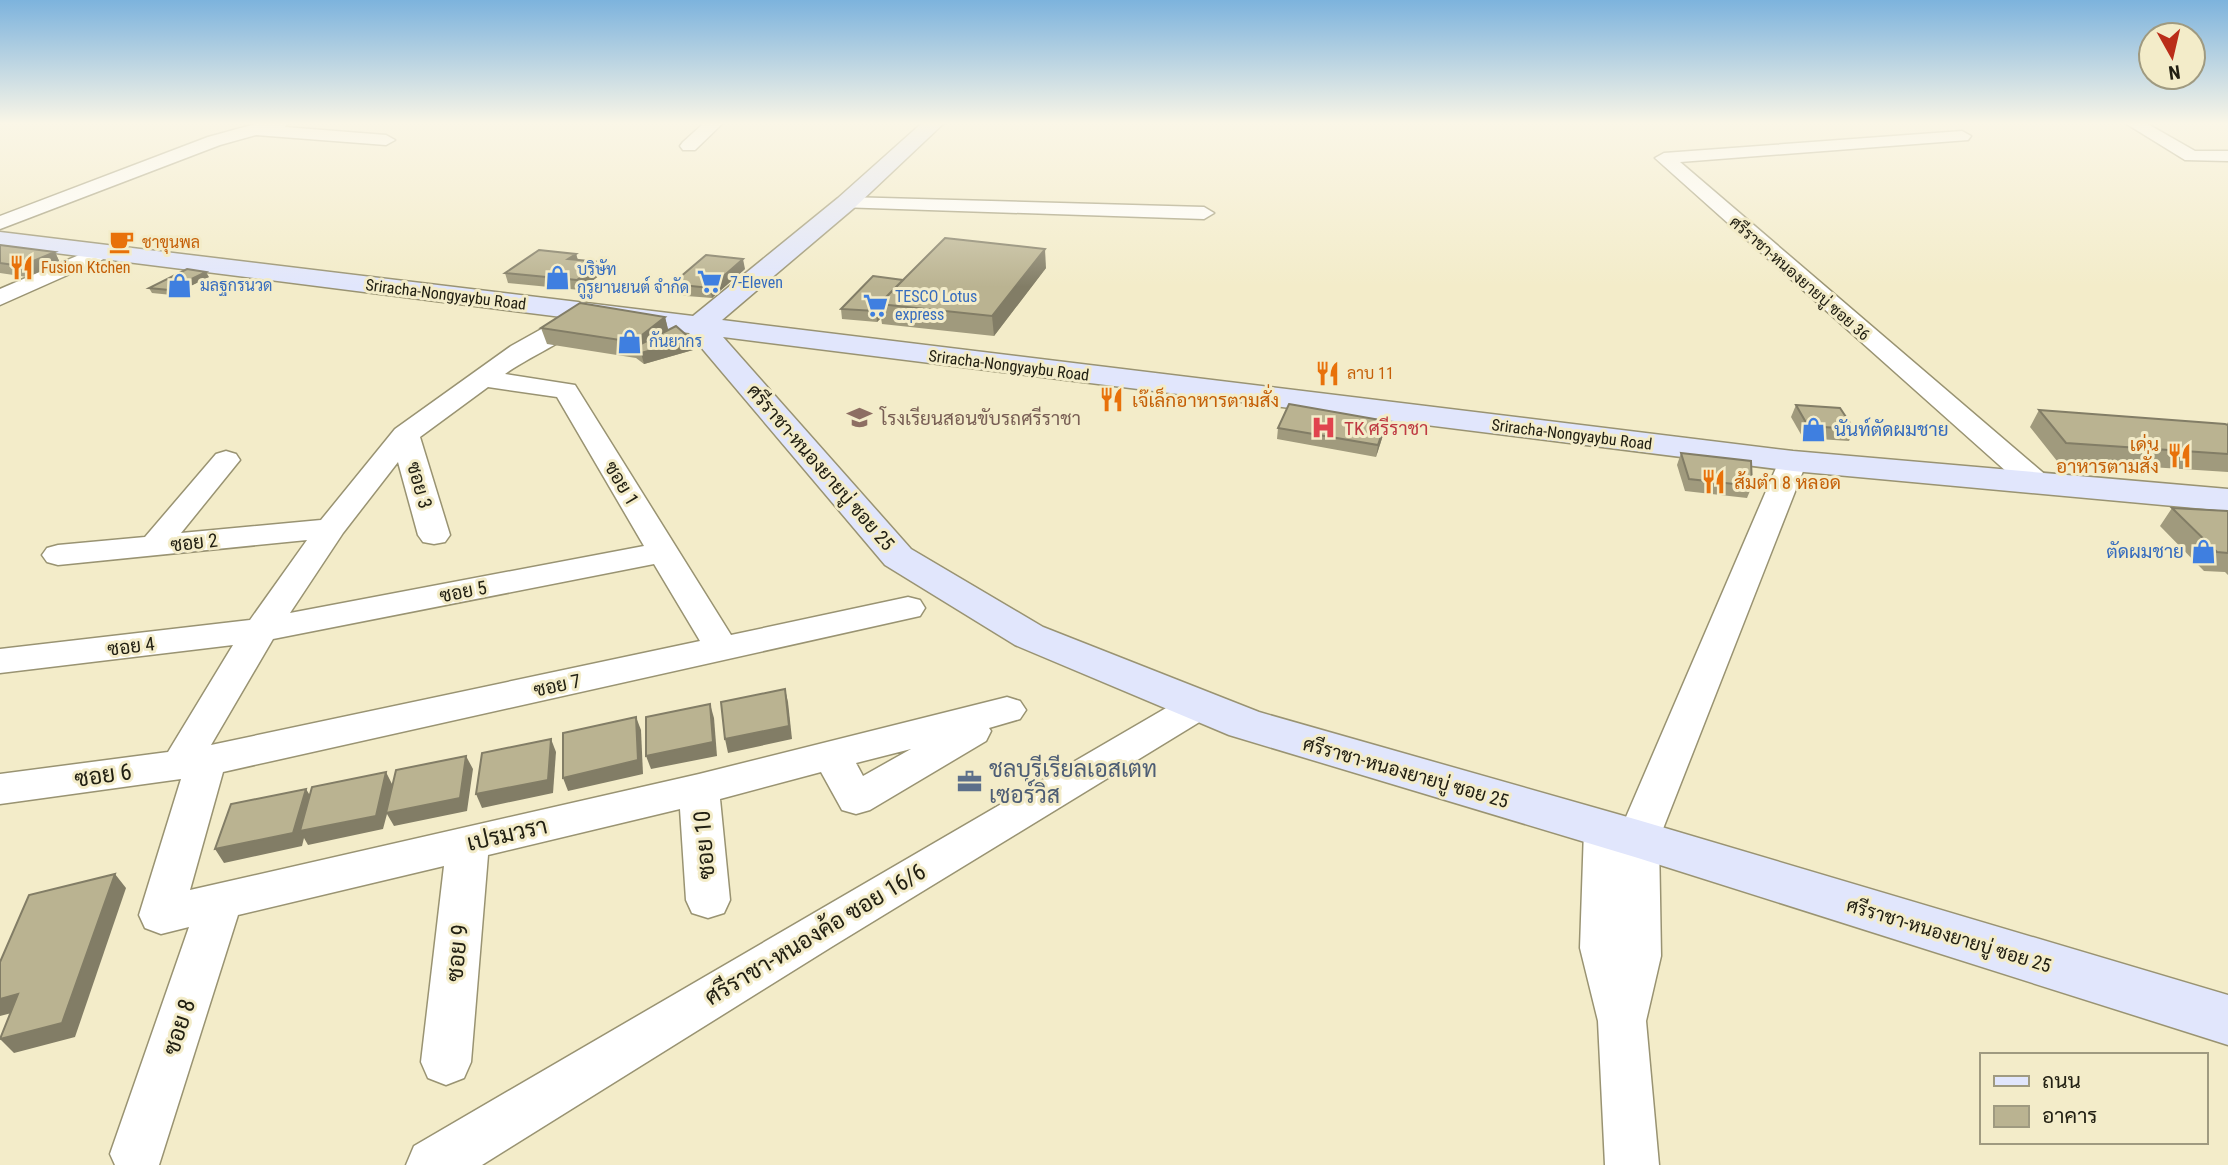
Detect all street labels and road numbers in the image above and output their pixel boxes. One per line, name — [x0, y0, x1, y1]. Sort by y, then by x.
street label: ศรีราชา-หนองยายบู่ ซอย 36 — [1724, 211, 1875, 346]
street label: Sriracha-Nongyaybu Road — [365, 275, 527, 314]
street label: Sriracha-Nongyaybu Road — [928, 346, 1090, 385]
street label: ศรีราชา-หนองยายบู่ ซอย 25 — [741, 379, 900, 557]
street label: Sriracha-Nongyaybu Road — [1491, 415, 1653, 454]
street label: ซอย 1 — [599, 457, 644, 510]
street label: ซอย 3 — [402, 459, 437, 511]
street label: ซอย 2 — [169, 529, 219, 556]
street label: ซอย 5 — [438, 576, 489, 607]
street label: ซอย 4 — [106, 632, 156, 661]
street label: ซอย 7 — [531, 669, 583, 702]
street label: ศรีราชา-หนองยายบู่ ซอย 25 — [1300, 731, 1512, 815]
street label: ซอย 6 — [73, 758, 133, 793]
street label: ซอย 10 — [689, 810, 720, 880]
street label: เปรมวรา — [464, 812, 550, 857]
street label: ศรีราชา-หนองค้อ ซอย 16/6 — [699, 856, 930, 1011]
street label: ศรีราชา-หนองยายบู่ ซอย 25 — [1843, 892, 2054, 980]
street label: ซอย 9 — [441, 923, 474, 983]
street label: ซอย 8 — [158, 996, 201, 1059]

